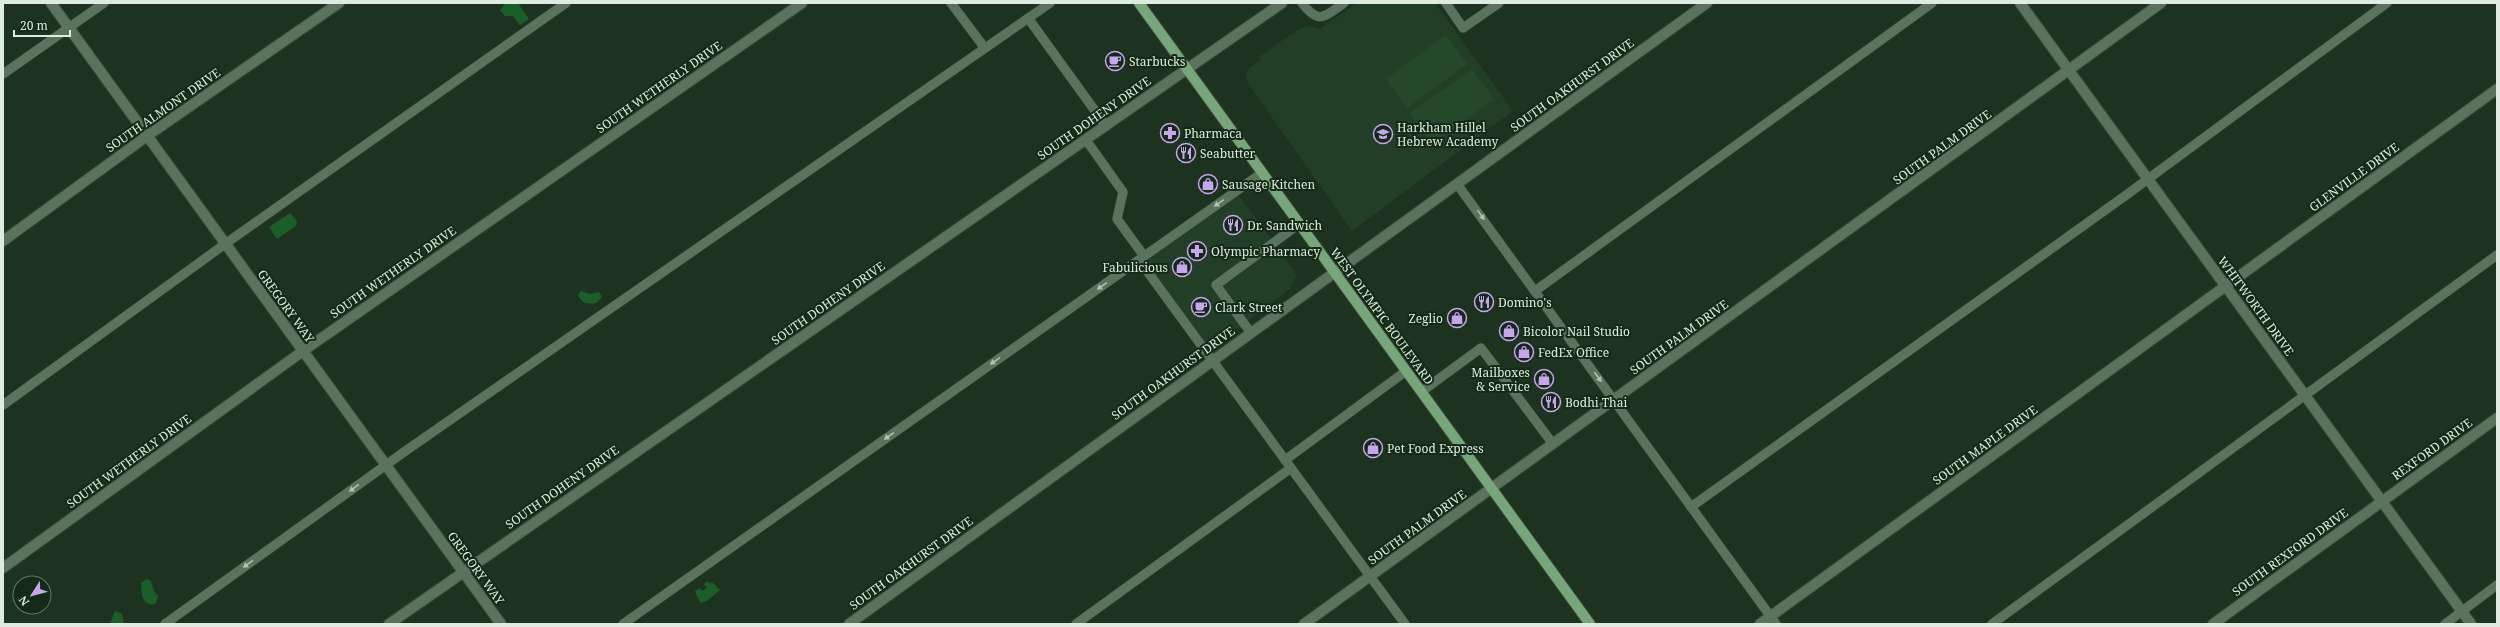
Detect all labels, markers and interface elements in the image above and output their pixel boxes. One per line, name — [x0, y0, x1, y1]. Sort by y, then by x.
scale bar — [14, 12, 70, 38]
text: 20 m — [20, 17, 48, 34]
street label: SOUTH OAKHURST DRIVE — [1507, 34, 1637, 136]
street label: SOUTH WETHERLY DRIVE — [593, 37, 725, 137]
cafe icon: Starbucks — [1104, 50, 1126, 72]
place label: Starbucks — [1129, 53, 1186, 70]
street label: SOUTH ALMONT DRIVE — [102, 64, 224, 156]
street label: SOUTH DOHENY DRIVE — [1034, 72, 1154, 164]
street label: SOUTH PALM DRIVE — [1889, 106, 1995, 188]
place label: Harkham Hillel Hebrew Academy — [1397, 119, 1499, 150]
pharmacy icon: Pharmaca — [1159, 122, 1181, 144]
school or university icon: Harkham Hillel Hebrew Academy — [1372, 123, 1394, 145]
place label: Pharmaca — [1184, 125, 1242, 142]
street label: GLENVILLE DRIVE — [2306, 139, 2402, 215]
restaurant icon: Seabutter — [1175, 142, 1197, 164]
place label: Seabutter — [1200, 145, 1256, 162]
shop icon: Sausage Kitchen — [1197, 173, 1219, 195]
place label: Sausage Kitchen — [1222, 176, 1315, 193]
one-way arrow — [1214, 199, 1224, 207]
one-way arrow — [1476, 210, 1485, 221]
restaurant icon: Dr. Sandwich — [1222, 214, 1244, 236]
place label: Dr. Sandwich — [1247, 217, 1322, 234]
street label: SOUTH WETHERLY DRIVE — [327, 222, 459, 322]
pharmacy icon: Olympic Pharmacy — [1186, 240, 1208, 262]
place label: Olympic Pharmacy — [1211, 243, 1320, 260]
street label: WEST OLYMPIC BOULEVARD — [1326, 244, 1438, 388]
street label: WHITWORTH DRIVE — [2214, 253, 2298, 359]
shop icon: Fabulicious — [1171, 256, 1193, 278]
street label: SOUTH DOHENY DRIVE — [768, 257, 888, 349]
place label: Fabulicious — [1102, 259, 1168, 276]
street label: GREGORY WAY — [254, 266, 319, 346]
one-way arrow — [1096, 282, 1107, 290]
restaurant icon: Domino's — [1473, 291, 1495, 313]
place label: Domino's — [1498, 294, 1552, 311]
cafe icon: Clark Street — [1190, 296, 1212, 318]
street label: SOUTH PALM DRIVE — [1626, 296, 1732, 378]
place label: Clark Street — [1215, 299, 1282, 316]
shop icon: Zeglio — [1446, 307, 1468, 329]
place label: Zeglio — [1409, 310, 1443, 327]
shop icon: Bicolor Nail Studio — [1498, 320, 1520, 342]
street label: SOUTH OAKHURST DRIVE — [1108, 322, 1238, 424]
place label: Bicolor Nail Studio — [1523, 323, 1630, 340]
shop icon: FedEx Office — [1513, 341, 1535, 363]
place label: FedEx Office — [1538, 344, 1609, 361]
one-way arrow — [990, 357, 1001, 365]
place label: Mailboxes & Service — [1471, 364, 1530, 395]
shop icon: Mailboxes & Service — [1533, 368, 1555, 390]
one-way arrow — [1594, 372, 1602, 383]
restaurant icon: Bodhi Thai — [1540, 391, 1562, 413]
place label: Bodhi Thai — [1565, 394, 1627, 411]
street label: SOUTH MAPLE DRIVE — [1929, 401, 2041, 489]
street label: SOUTH WETHERLY DRIVE — [63, 410, 195, 512]
street label: REXFORD DRIVE — [2388, 414, 2476, 484]
one-way arrow — [884, 432, 894, 440]
shop icon: Pet Food Express — [1362, 437, 1384, 459]
place label: Pet Food Express — [1387, 440, 1484, 457]
street label: SOUTH DOHENY DRIVE — [502, 441, 622, 533]
one-way arrow — [349, 484, 359, 492]
street label: SOUTH PALM DRIVE — [1364, 486, 1470, 568]
street label: SOUTH REXFORD DRIVE — [2229, 504, 2351, 600]
street label: SOUTH OAKHURST DRIVE — [846, 512, 976, 614]
street label: GREGORY WAY — [444, 528, 509, 608]
one-way arrow — [243, 560, 254, 568]
north arrow — [12, 575, 52, 615]
text: N — [15, 593, 32, 609]

